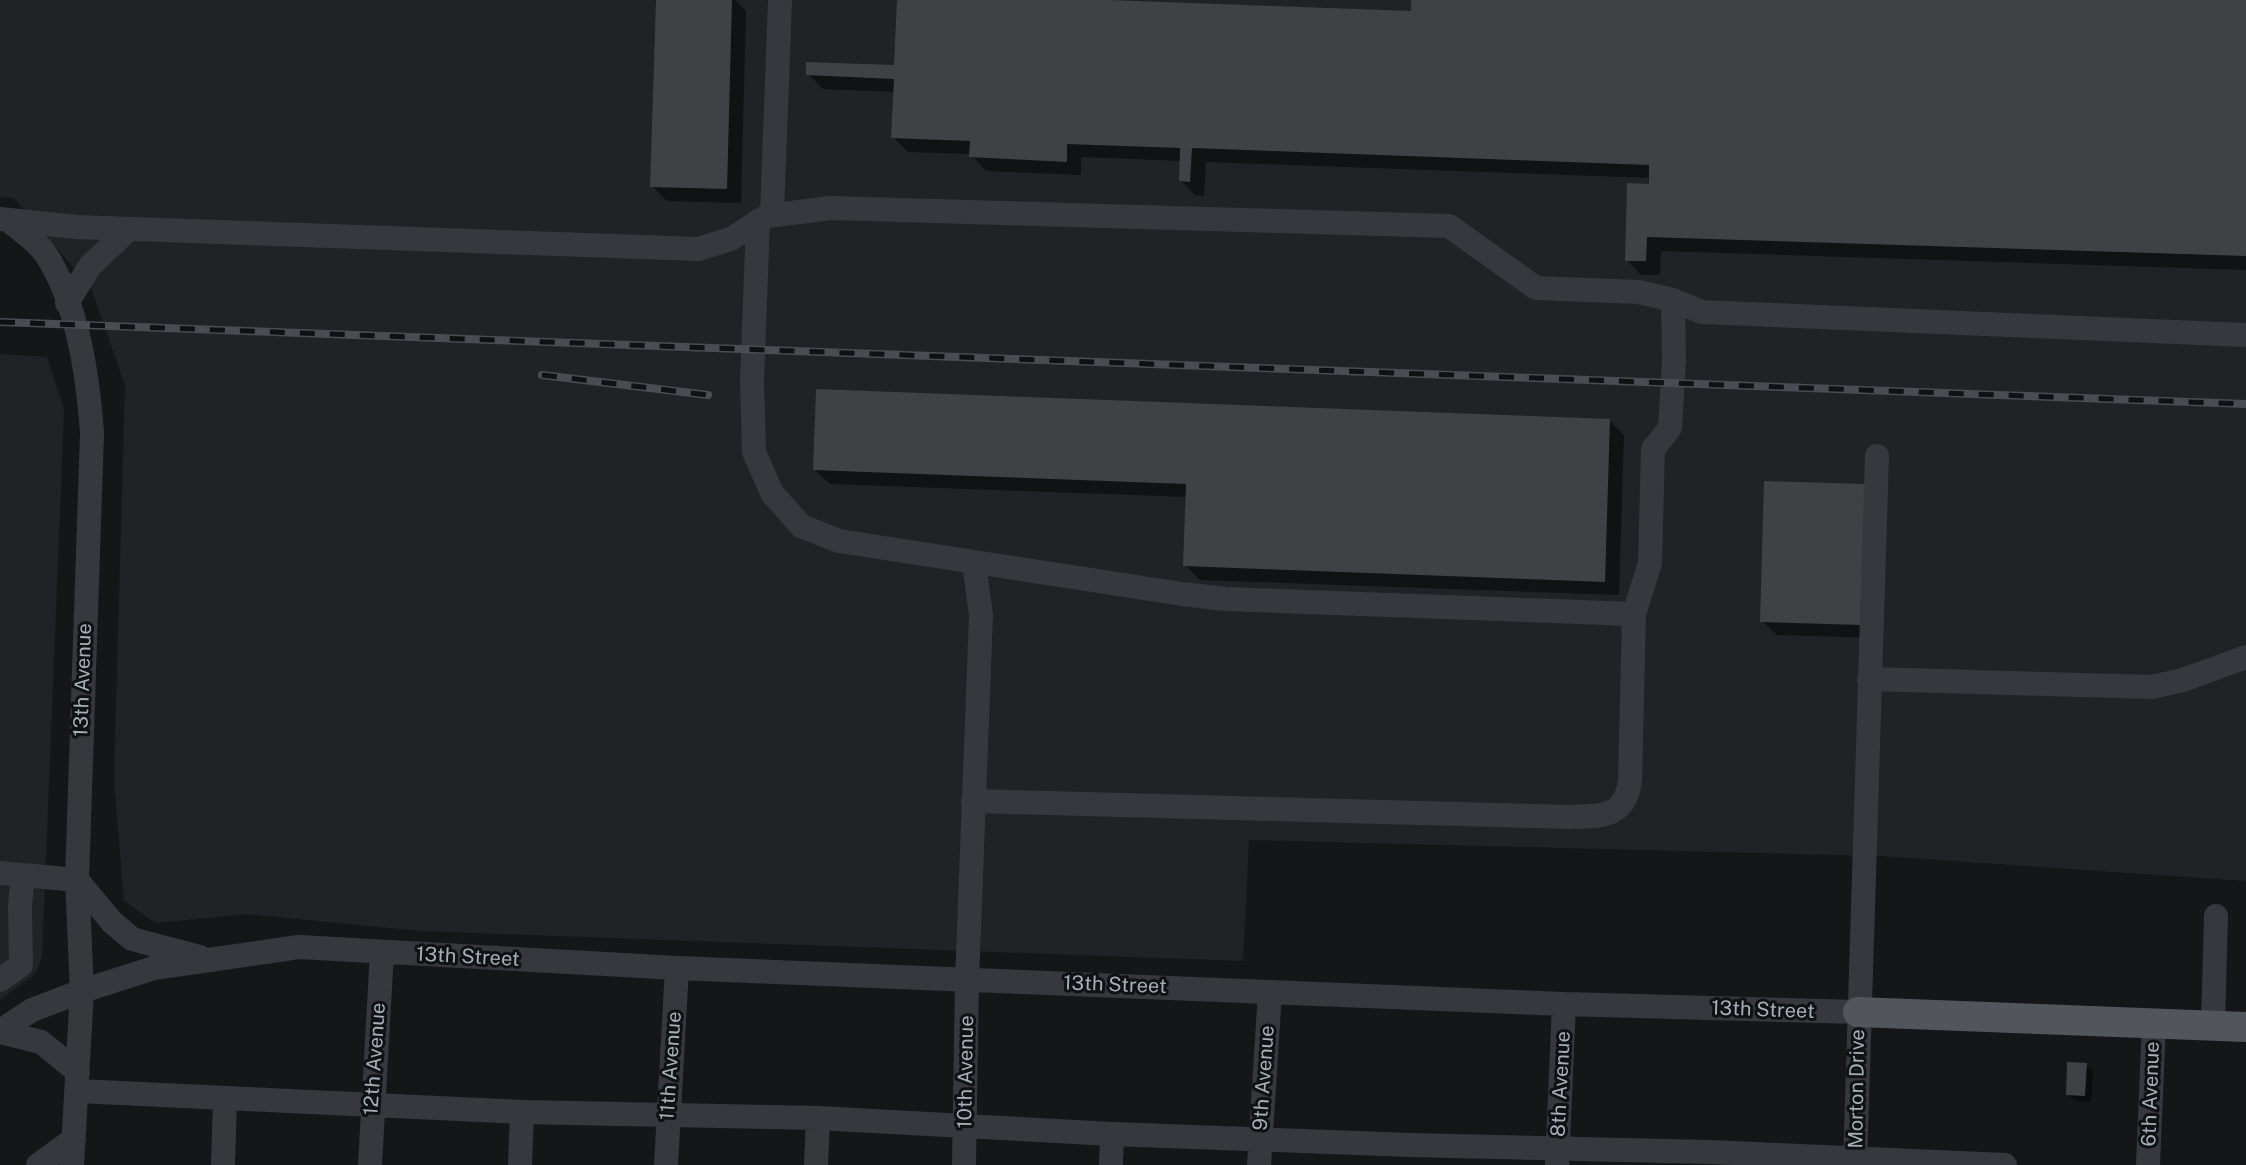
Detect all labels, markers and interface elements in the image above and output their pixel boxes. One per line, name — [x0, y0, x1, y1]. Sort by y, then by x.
street label: 13th Avenue — [69, 623, 97, 737]
street label: 13th Street — [416, 942, 520, 972]
street label: 13th Street — [1063, 971, 1167, 999]
street label: 13th Street — [1711, 996, 1815, 1024]
street label: 12th Avenue — [359, 1002, 391, 1116]
street label: 11th Avenue — [655, 1011, 687, 1121]
street label: 10th Avenue — [953, 1015, 979, 1129]
street label: 9th Avenue — [1248, 1025, 1280, 1131]
street label: Morton Drive — [1844, 1029, 1870, 1149]
street label: 8th Avenue — [1546, 1031, 1576, 1137]
street label: 6th Avenue — [2137, 1041, 2165, 1147]

